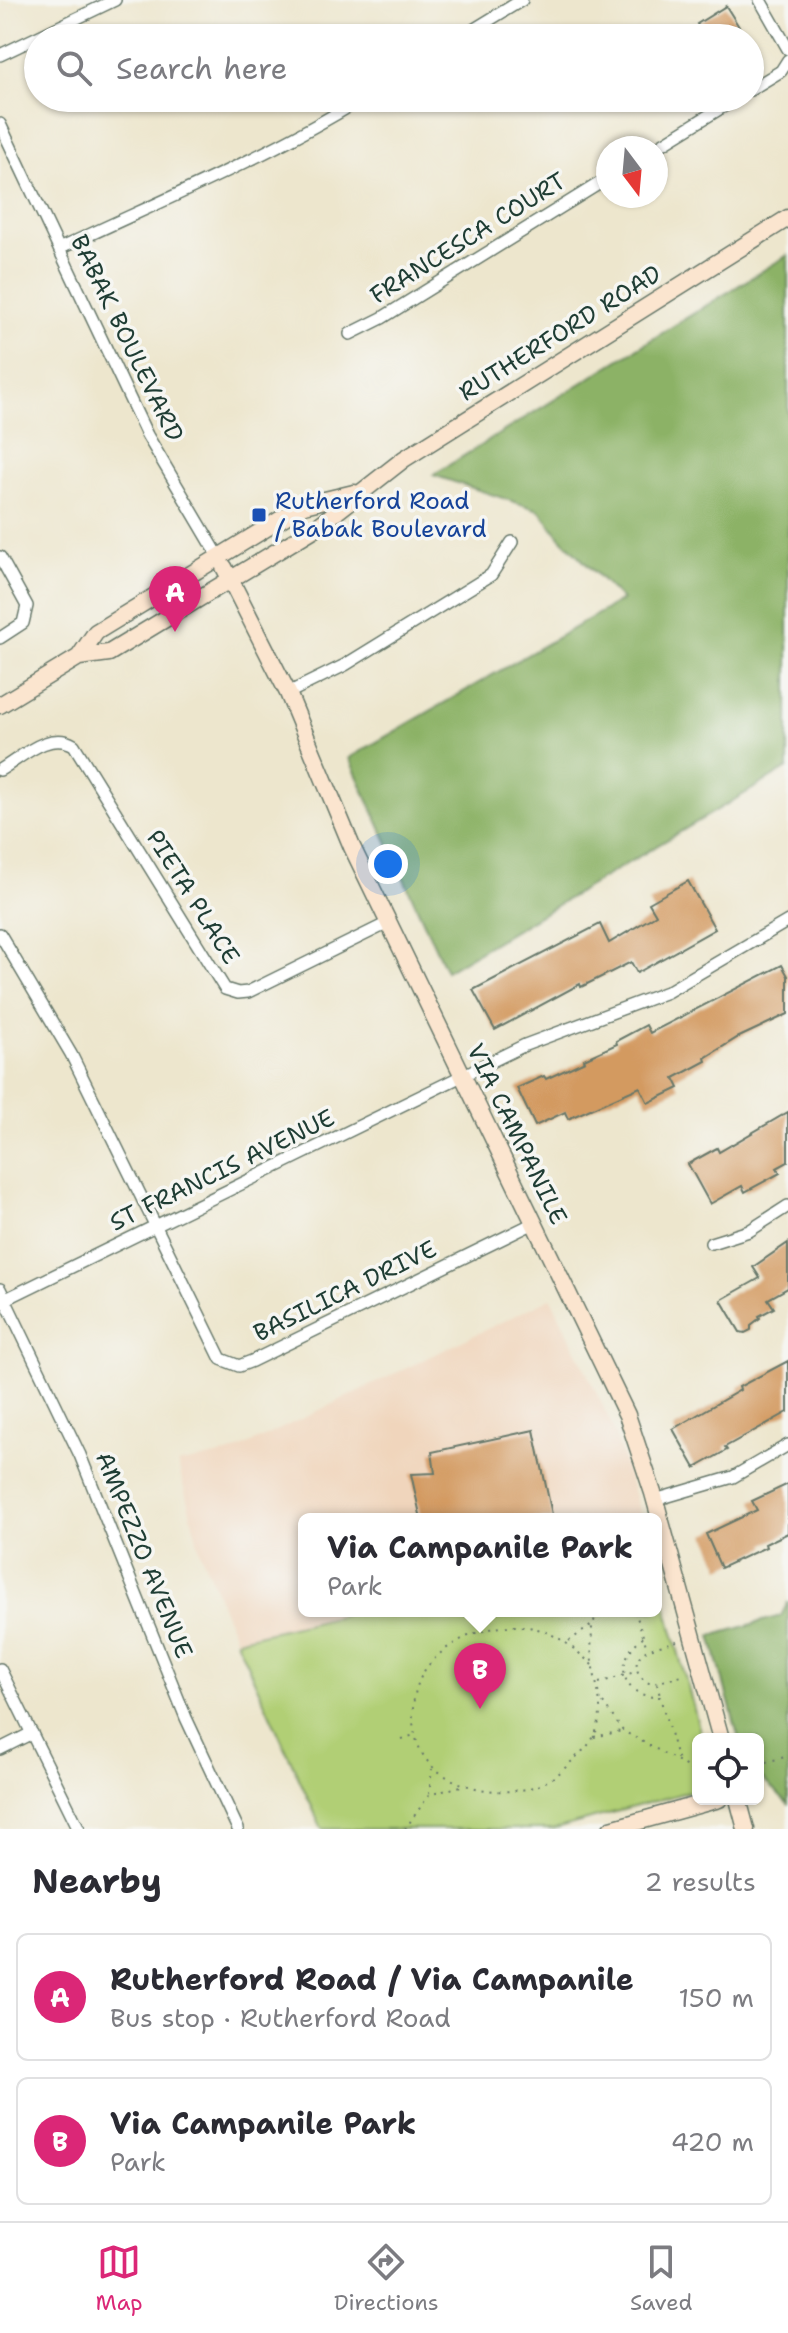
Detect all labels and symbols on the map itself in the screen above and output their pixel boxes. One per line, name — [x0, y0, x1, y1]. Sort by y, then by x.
north arrow — [596, 136, 668, 208]
street label: FRANCESCA COURT — [364, 165, 572, 311]
street label: BABAK BOULEVARD — [63, 229, 191, 447]
street label: RUTHERFORD ROAD — [453, 258, 667, 408]
place label: Rutherford Road / Babak Boulevard — [275, 485, 487, 545]
marker: Rutherford Road / Babak Boulevard — [250, 506, 268, 524]
pin: A — [149, 566, 201, 632]
street label: PIETA PLACE — [139, 824, 247, 970]
your location — [368, 844, 408, 884]
street label: VIA CAMPANILE — [459, 1038, 575, 1230]
street label: ST FRANCIS AVENUE — [104, 1102, 340, 1238]
street label: BASILICA DRIVE — [248, 1233, 442, 1349]
street label: AMPEZZO AVENUE — [88, 1447, 200, 1663]
pin: B — [454, 1643, 506, 1709]

